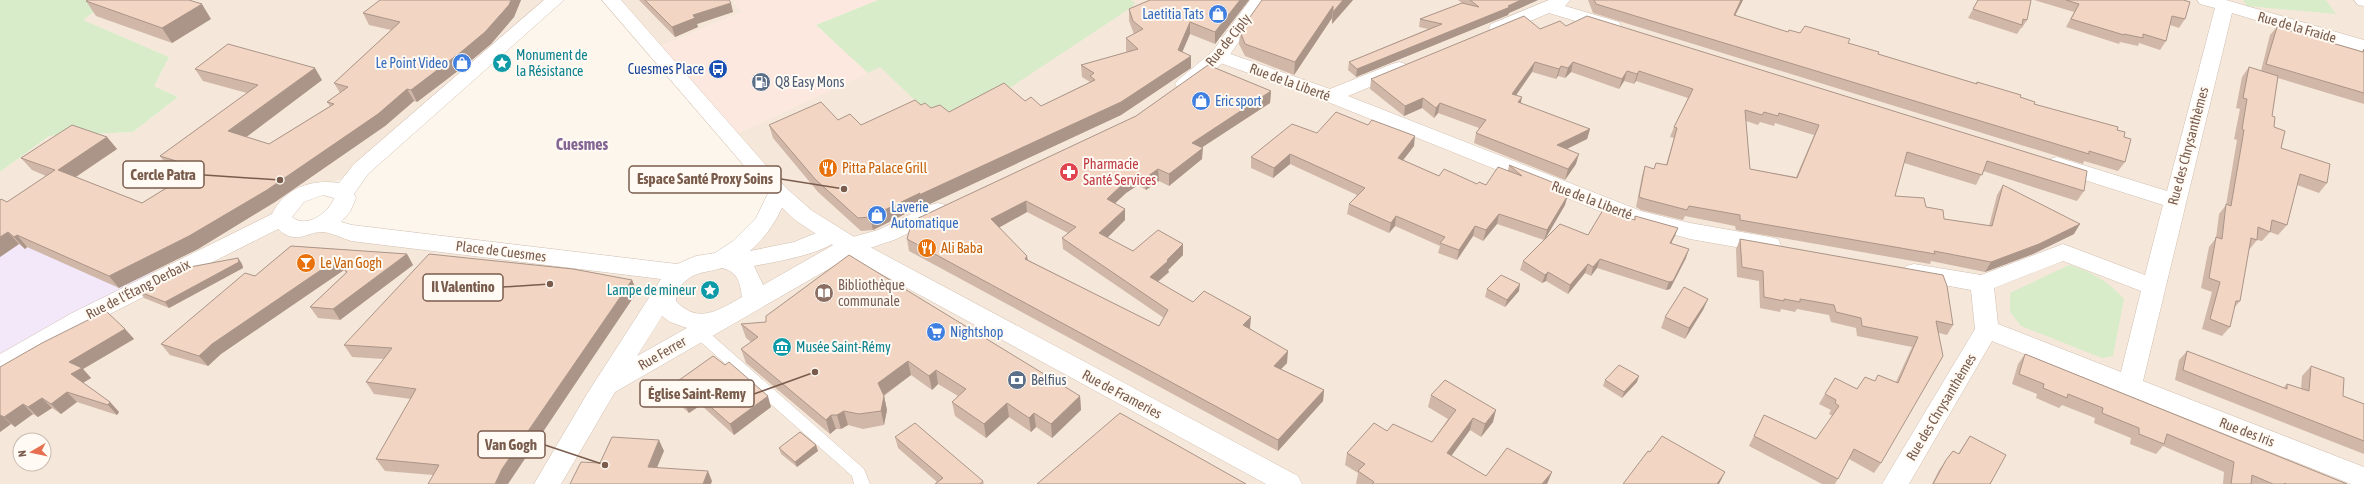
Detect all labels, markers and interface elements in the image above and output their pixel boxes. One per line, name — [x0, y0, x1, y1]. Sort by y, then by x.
shop icon: Laetitia Tats — [1207, 3, 1229, 25]
place label: Laetitia Tats — [1142, 6, 1204, 22]
street label: Rue de la Fraide — [2256, 8, 2338, 46]
street label: Rue de Ciply — [1202, 11, 1254, 69]
place label: Monument de la Résistance — [516, 47, 588, 79]
shop icon: Le Point Video — [451, 52, 473, 74]
place icon: Monument de la Résistance — [491, 52, 513, 74]
place label: Le Point Video — [375, 55, 448, 71]
bus stop icon: Cuesmes Place — [707, 58, 729, 80]
street label: Rue de la Liberté — [1247, 60, 1333, 104]
place label: Cuesmes Place — [628, 61, 704, 77]
fuel station icon: Q8 Easy Mons — [750, 71, 772, 93]
place label: Q8 Easy Mons — [775, 74, 845, 90]
street label: Rue des Chrysanthèmes — [2165, 85, 2211, 207]
shop icon: Eric sport — [1190, 90, 1212, 112]
place label: Eric sport — [1215, 93, 1262, 109]
district label: Cuesmes — [556, 135, 608, 153]
place label: Pharmacie Santé Services — [1083, 156, 1156, 188]
restaurant icon: Pitta Palace Grill — [817, 157, 839, 179]
place label: Pitta Palace Grill — [842, 160, 928, 176]
callout: Cercle Patra — [123, 161, 204, 188]
pharmacy icon: Pharmacie Santé Services — [1058, 161, 1080, 183]
text: Cercle Patra — [130, 166, 196, 183]
callout: Espace Santé Proxy Soins — [629, 166, 781, 193]
text: Espace Santé Proxy Soins — [637, 170, 774, 187]
street label: Rue de la Liberté — [1549, 177, 1635, 223]
place label: Laverie Automatique — [891, 199, 959, 231]
shop icon: Laverie Automatique — [866, 204, 888, 226]
restaurant icon: Ali Baba — [916, 237, 938, 259]
street label: Place de Cuesmes — [455, 238, 547, 265]
place label: Ali Baba — [941, 240, 983, 256]
bar icon: Le Van Gogh — [295, 252, 317, 274]
place label: Le Van Gogh — [320, 255, 382, 271]
street label: Rue de l'Étang Derbaix — [83, 256, 193, 322]
callout: Il Valentino — [423, 274, 503, 301]
place label: Bibliothèque communale — [838, 277, 905, 309]
text: Il Valentino — [431, 278, 495, 295]
place icon: Lampe de mineur — [699, 279, 721, 301]
place label: Lampe de mineur — [607, 282, 697, 298]
library icon: Bibliothèque communale — [813, 282, 835, 304]
supermarket icon: Nightshop — [925, 321, 947, 343]
place label: Nightshop — [950, 324, 1004, 340]
street label: Rue Ferrer — [635, 333, 689, 373]
museum icon: Musée Saint-Rémy — [771, 336, 793, 358]
place label: Musée Saint-Rémy — [796, 339, 891, 355]
street label: Rue des Chrysanthèmes — [1903, 351, 1979, 463]
street label: Rue de Frameries — [1079, 366, 1165, 422]
bank icon: Belfius — [1006, 369, 1028, 391]
place label: Belfius — [1031, 372, 1067, 388]
callout: Église Saint-Remy — [640, 380, 754, 407]
text: Église Saint-Remy — [648, 385, 747, 402]
street label: Rue des Iris — [2217, 414, 2277, 450]
callout: Van Gogh — [478, 431, 545, 458]
north arrow — [12, 432, 52, 472]
text: Van Gogh — [484, 436, 537, 453]
text: N — [16, 449, 29, 458]

